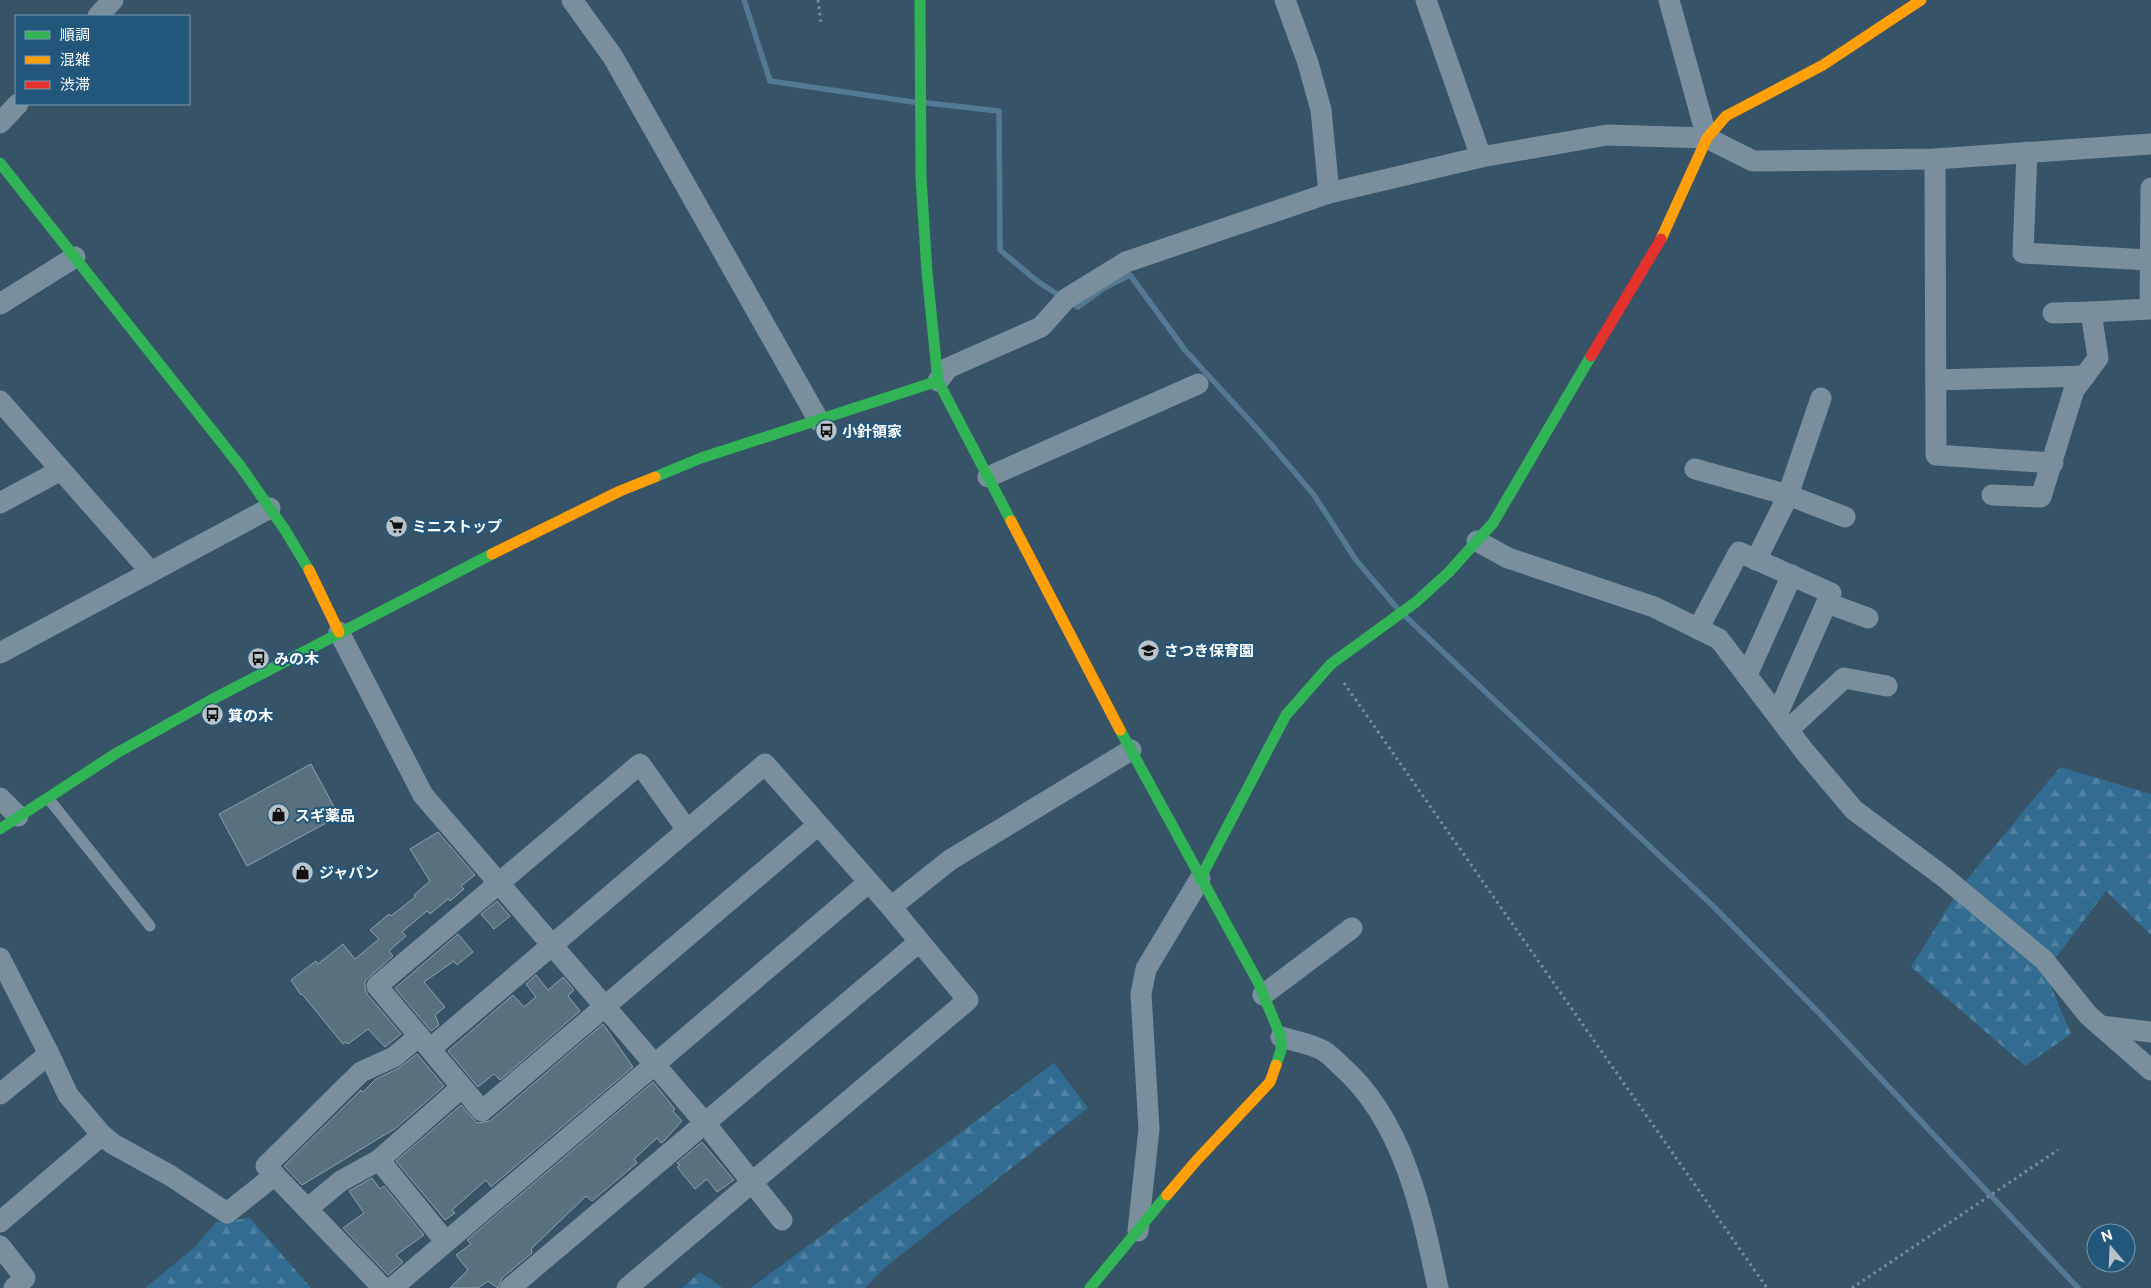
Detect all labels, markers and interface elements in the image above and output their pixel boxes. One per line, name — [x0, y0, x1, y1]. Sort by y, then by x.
legend — [15, 15, 190, 105]
text: 順調 — [60, 26, 90, 43]
text: 混雑 — [60, 51, 90, 68]
text: 渋滞 — [60, 76, 90, 93]
bus stop icon: 小針領家 — [814, 419, 838, 443]
place label: 小針領家 — [842, 423, 902, 440]
supermarket icon: ミニストップ — [384, 514, 408, 538]
place label: ミニストップ — [412, 518, 502, 535]
school or university icon: さつき保育園 — [1136, 638, 1160, 662]
place label: さつき保育園 — [1164, 642, 1254, 659]
bus stop icon: みの木 — [246, 646, 270, 670]
place label: みの木 — [274, 650, 319, 667]
bus stop icon: 箕の木 — [200, 703, 224, 727]
place label: 箕の木 — [228, 707, 273, 724]
shop icon: スギ薬品 — [267, 803, 291, 827]
place label: スギ薬品 — [295, 807, 355, 824]
shop icon: ジャパン — [291, 860, 315, 884]
place label: ジャパン — [319, 864, 379, 881]
north arrow — [2086, 1223, 2136, 1273]
text: N — [2099, 1226, 2115, 1245]

